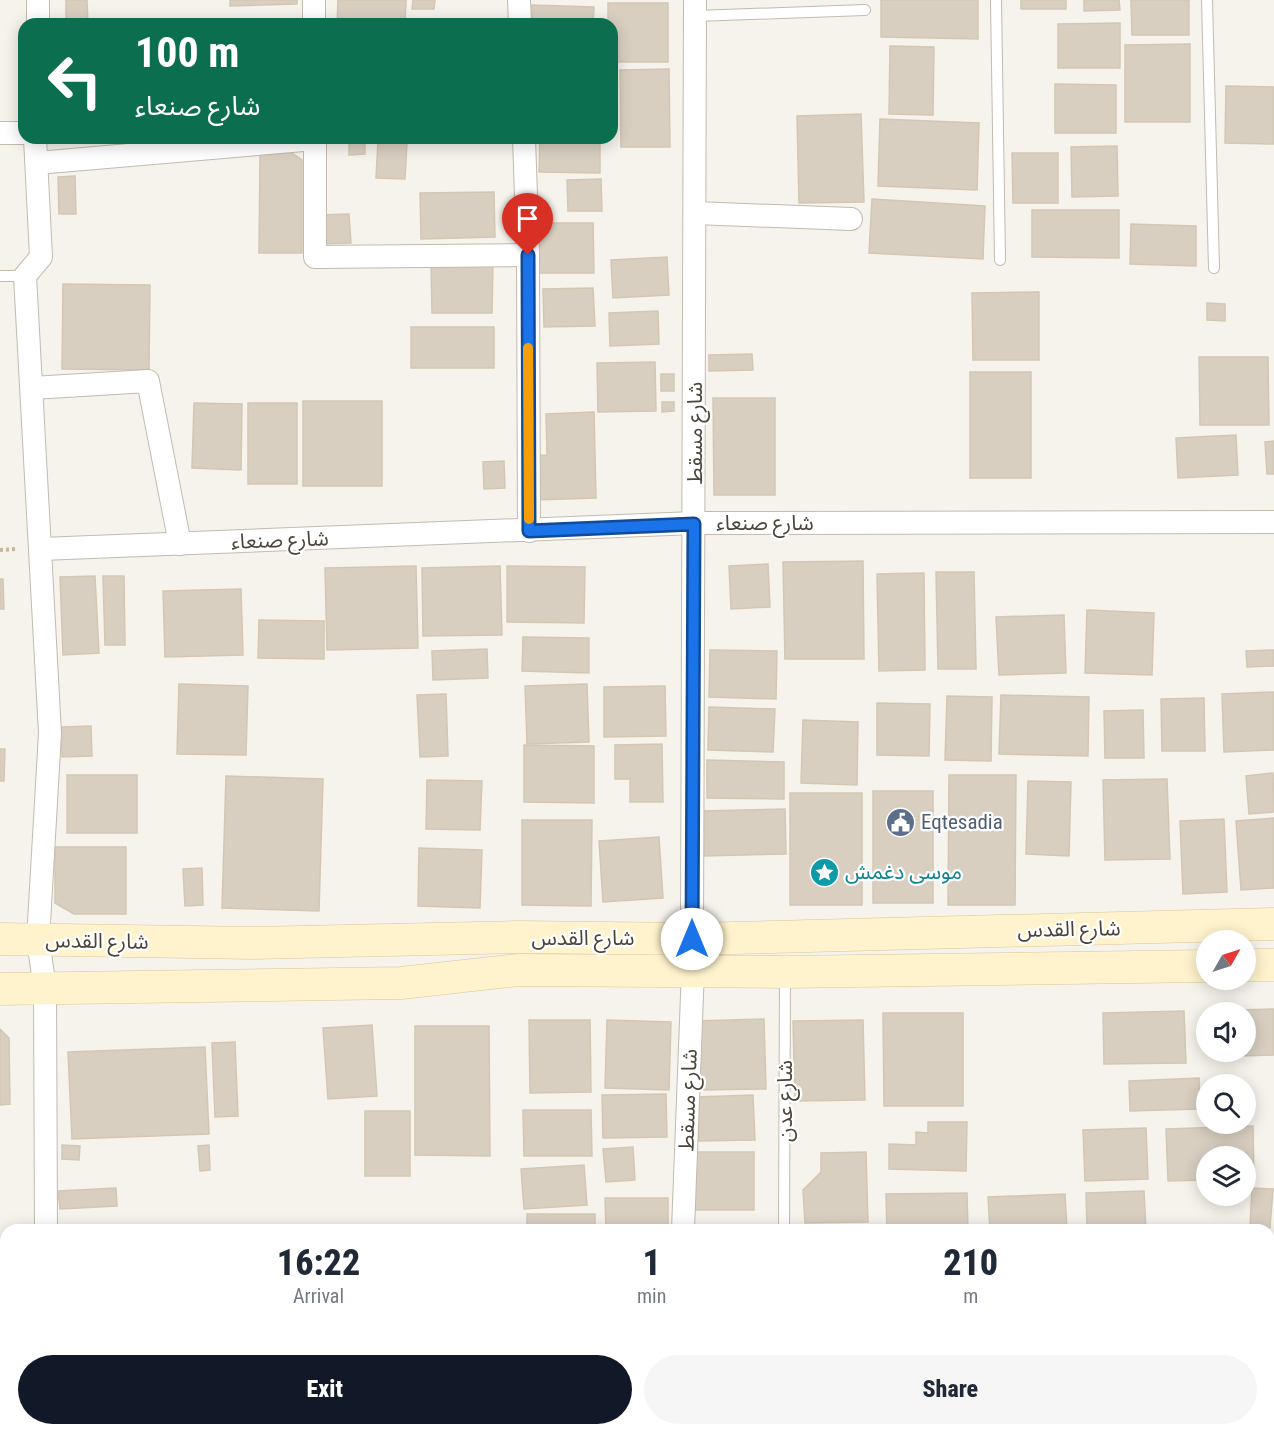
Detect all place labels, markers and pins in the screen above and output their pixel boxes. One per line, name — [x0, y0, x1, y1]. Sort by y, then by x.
pin — [502, 193, 553, 255]
public building icon: Eqtesadia — [884, 806, 916, 838]
place label: Eqtesadia — [921, 810, 1003, 834]
place icon: موسى دغمش — [808, 856, 840, 888]
place label: موسى دغمش — [845, 860, 962, 884]

